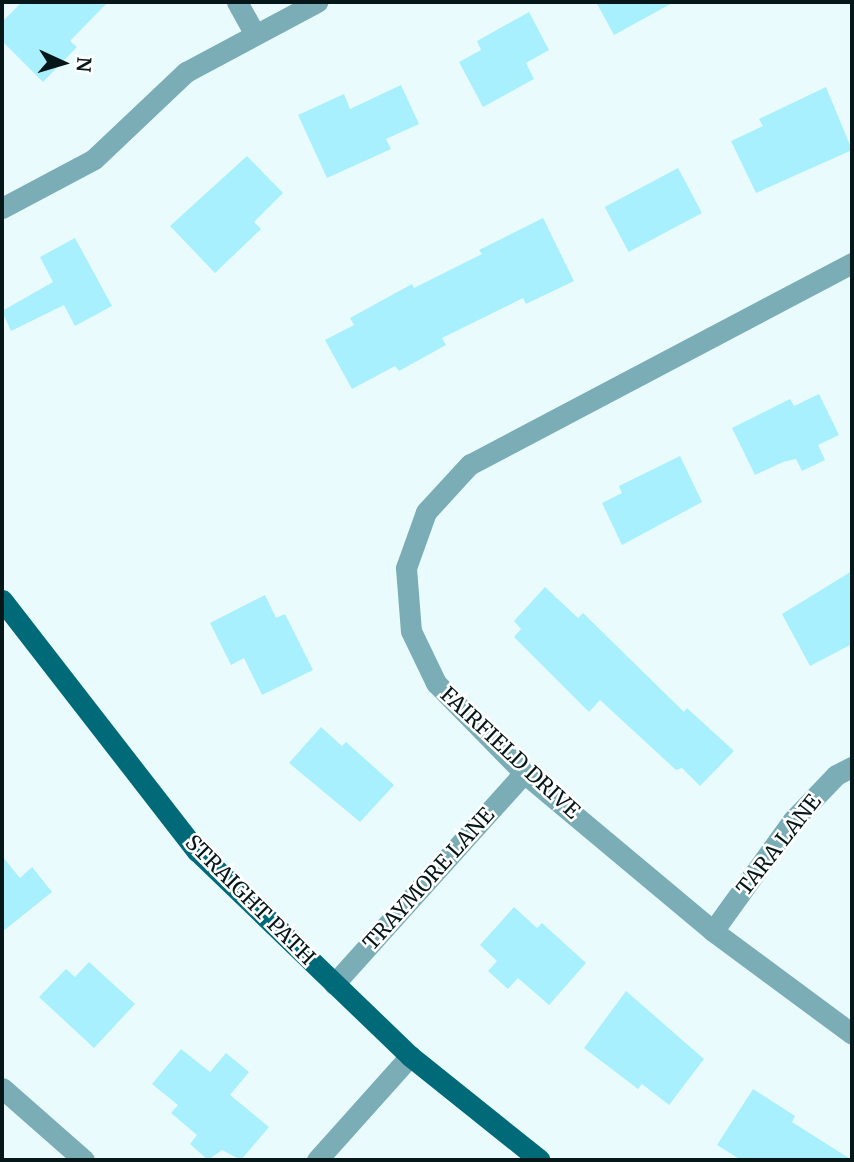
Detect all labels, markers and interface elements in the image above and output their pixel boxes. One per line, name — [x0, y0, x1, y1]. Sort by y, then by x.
north arrow — [28, 28, 98, 98]
text: N — [71, 56, 96, 73]
street label: FAIRFIELD DRIVE — [435, 682, 585, 824]
street label: TARA LANE — [732, 789, 826, 901]
street label: TRAYMORE LANE — [358, 802, 500, 956]
street label: STRAIGHT PATH — [180, 830, 320, 970]

